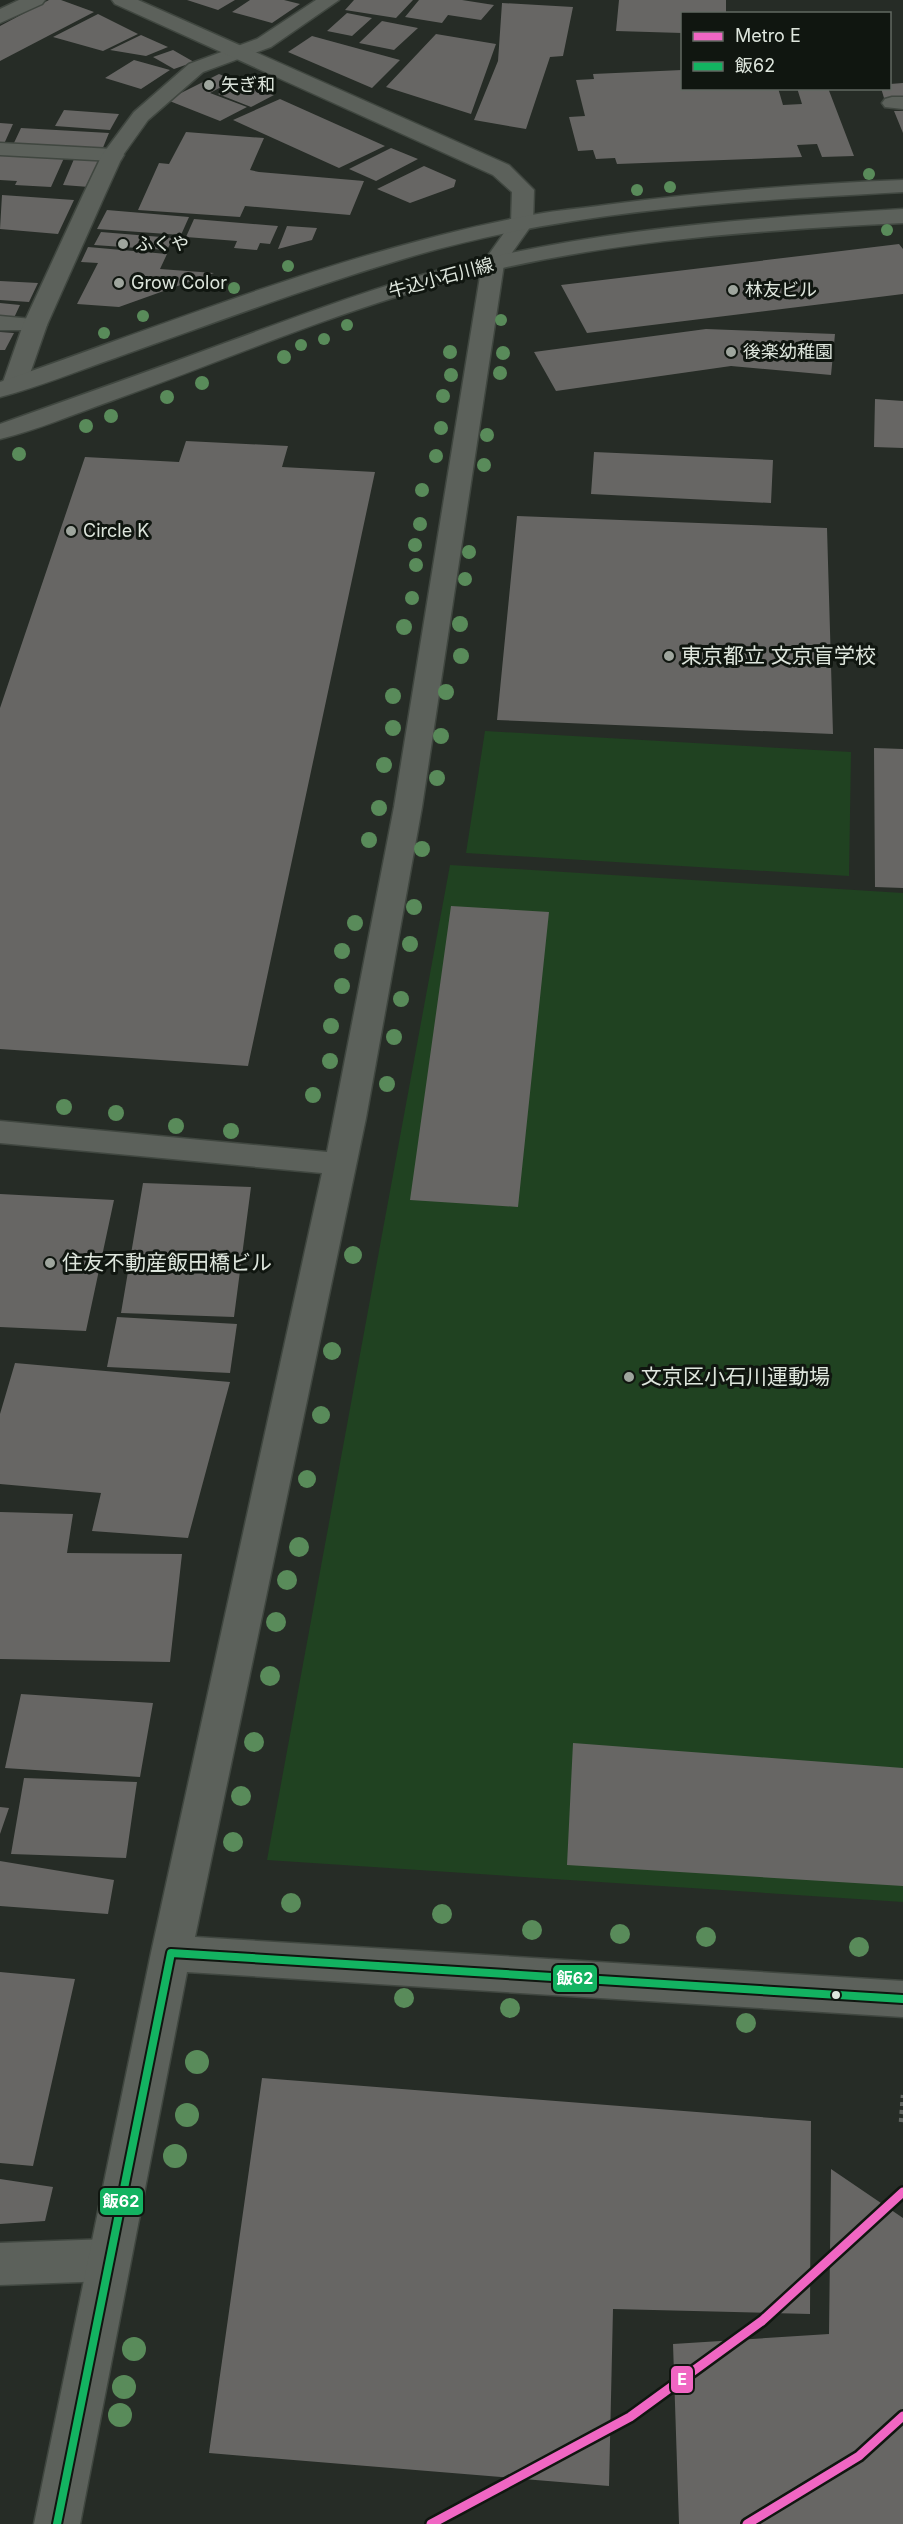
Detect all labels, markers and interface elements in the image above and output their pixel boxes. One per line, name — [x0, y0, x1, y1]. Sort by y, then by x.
legend — [681, 12, 891, 90]
text: Metro E — [735, 25, 801, 46]
text: 飯62 — [735, 55, 775, 76]
place label: 矢ぎ和 — [221, 74, 275, 95]
marker: 矢ぎ和 — [202, 78, 216, 92]
place label: ふくや — [135, 233, 189, 254]
marker: ふくや — [116, 237, 130, 251]
street label: 牛込小石川線 — [386, 253, 496, 302]
place label: Grow Color — [131, 272, 227, 293]
marker: Grow Color — [112, 276, 126, 290]
place label: 林友ビル — [745, 279, 817, 300]
marker: 林友ビル — [726, 283, 740, 297]
place label: 後楽幼稚園 — [743, 341, 833, 362]
marker: 後楽幼稚園 — [724, 345, 738, 359]
place label: Circle K — [83, 520, 149, 541]
marker: Circle K — [64, 524, 78, 538]
place label: 東京都立 文京盲学校 — [681, 643, 876, 668]
marker: 東京都立 文京盲学校 — [662, 649, 676, 663]
place label: 住友不動産飯田橋ビル — [62, 1250, 272, 1275]
marker: 住友不動産飯田橋ビル — [43, 1256, 57, 1270]
place label: 文京区小石川運動場 — [641, 1364, 830, 1389]
marker: 文京区小石川運動場 — [622, 1370, 636, 1384]
line badge: 飯62 — [552, 1964, 598, 1993]
text: 飯62 — [556, 1968, 593, 1988]
unlabelled marker — [830, 1989, 842, 2001]
line badge: 飯62 — [99, 2187, 144, 2216]
text: 飯62 — [102, 2191, 139, 2211]
line badge: E — [670, 2365, 694, 2394]
text: E — [677, 2369, 687, 2389]

